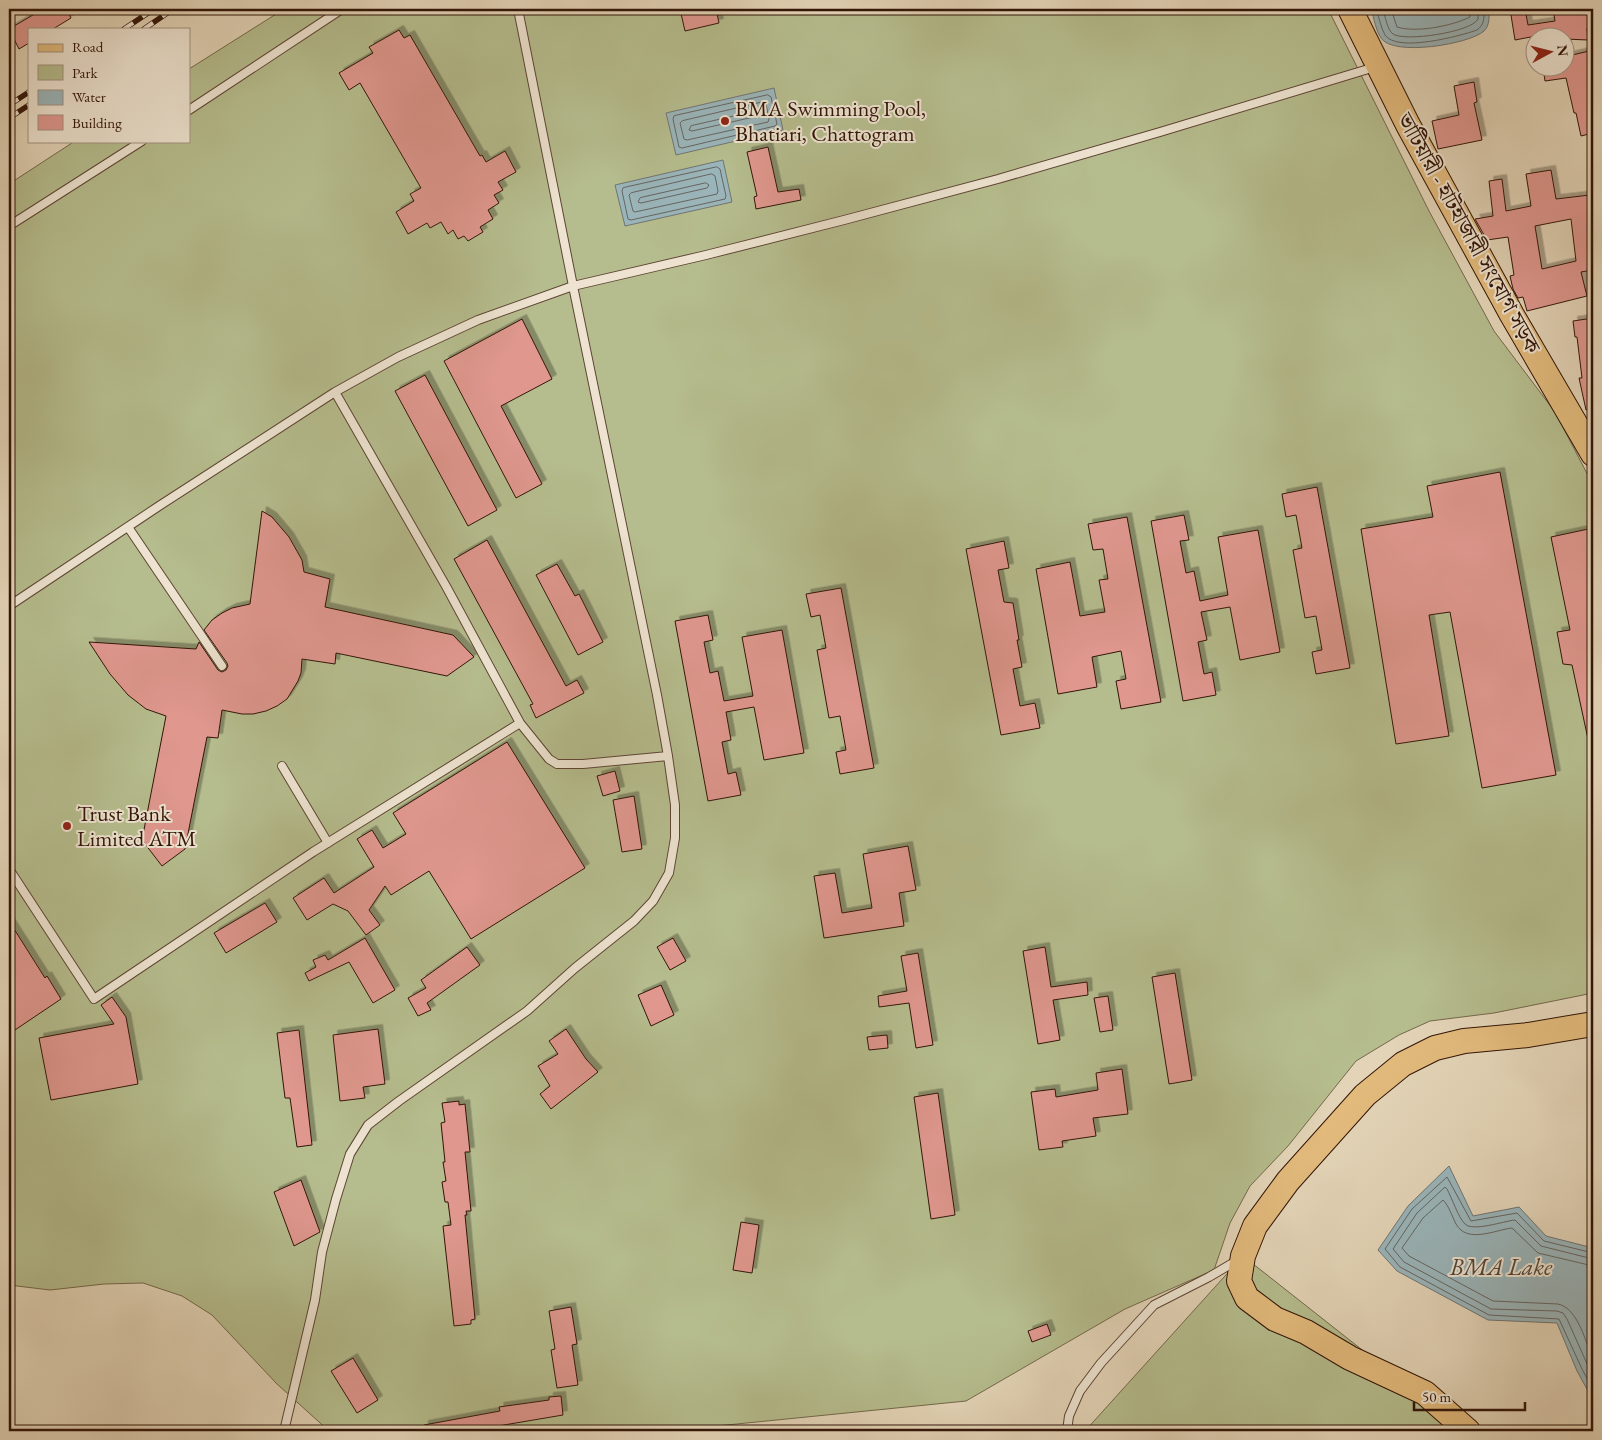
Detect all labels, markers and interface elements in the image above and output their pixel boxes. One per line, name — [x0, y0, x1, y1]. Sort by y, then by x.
legend — [28, 28, 190, 142]
north arrow — [1524, 28, 1574, 78]
text: Road — [72, 37, 104, 56]
text: N — [1553, 44, 1573, 58]
text: Park — [72, 63, 99, 82]
text: Water — [72, 87, 106, 106]
place label: BMA Swimming Pool, Bhatiari, Chattogram — [735, 94, 926, 148]
street label: ভাটিয়ারী - হাটহাজারী সংযোগ সড়ক — [1390, 107, 1548, 360]
text: Building — [72, 113, 122, 132]
marker: BMA Swimming Pool, Bhatiari, Chattogram — [719, 115, 731, 127]
place label: Trust Bank Limited ATM — [77, 799, 196, 853]
marker: Trust Bank Limited ATM — [61, 820, 73, 832]
water label: BMA Lake — [1449, 1251, 1553, 1282]
scale bar — [1414, 1380, 1526, 1412]
text: 50 m — [1422, 1387, 1451, 1406]

